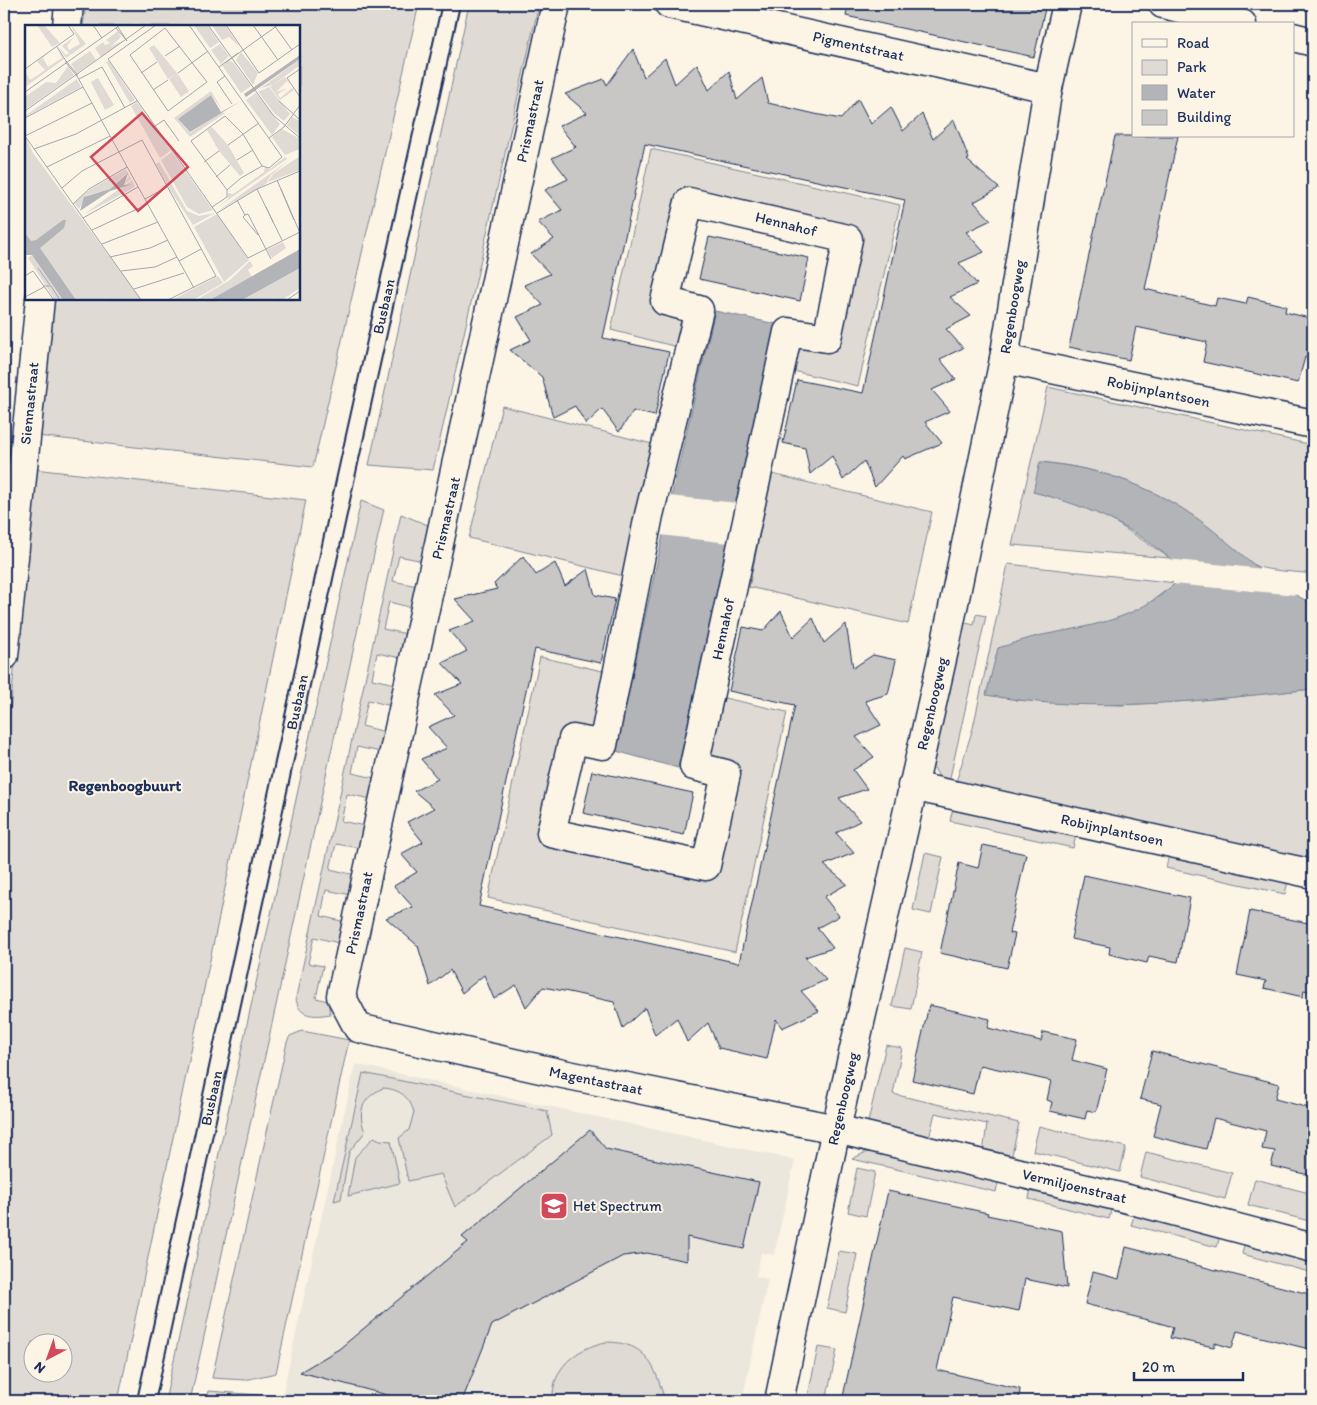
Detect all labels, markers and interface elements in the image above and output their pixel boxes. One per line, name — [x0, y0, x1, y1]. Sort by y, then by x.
legend — [1132, 22, 1294, 138]
inset map — [25, 25, 300, 300]
street label: Pigmentstraat — [811, 27, 906, 65]
text: Road — [1177, 34, 1210, 52]
text: Park — [1177, 58, 1207, 76]
street label: Prismastraat — [512, 77, 548, 164]
text: Water — [1177, 84, 1216, 102]
text: Building — [1177, 108, 1231, 126]
street label: Hennahof — [753, 208, 819, 240]
street label: Regenboogweg — [996, 258, 1029, 355]
street label: Busbaan — [369, 277, 399, 336]
street label: Siennastraat — [16, 361, 43, 445]
street label: Robijnplantsoen — [1106, 372, 1212, 411]
street label: Prismastraat — [428, 474, 464, 561]
street label: Hennahof — [708, 596, 738, 662]
street label: Regenboogweg — [913, 655, 951, 752]
street label: Busbaan — [282, 672, 312, 732]
district label: Regenboogbuurt — [69, 776, 181, 796]
street label: Robijnplantsoen — [1059, 810, 1166, 850]
street label: Prismastraat — [341, 869, 377, 956]
street label: Regenboogweg — [824, 1050, 862, 1147]
street label: Magentastraat — [547, 1062, 645, 1099]
street label: Busbaan — [197, 1068, 226, 1127]
street label: Vermiljoenstraat — [1020, 1165, 1129, 1207]
school or university icon: Het Spectrum — [539, 1191, 569, 1221]
place label: Het Spectrum — [573, 1197, 662, 1215]
north arrow — [22, 1332, 72, 1382]
scale bar — [1134, 1350, 1243, 1382]
text: N — [31, 1358, 49, 1377]
text: 20 m — [1142, 1358, 1176, 1376]

